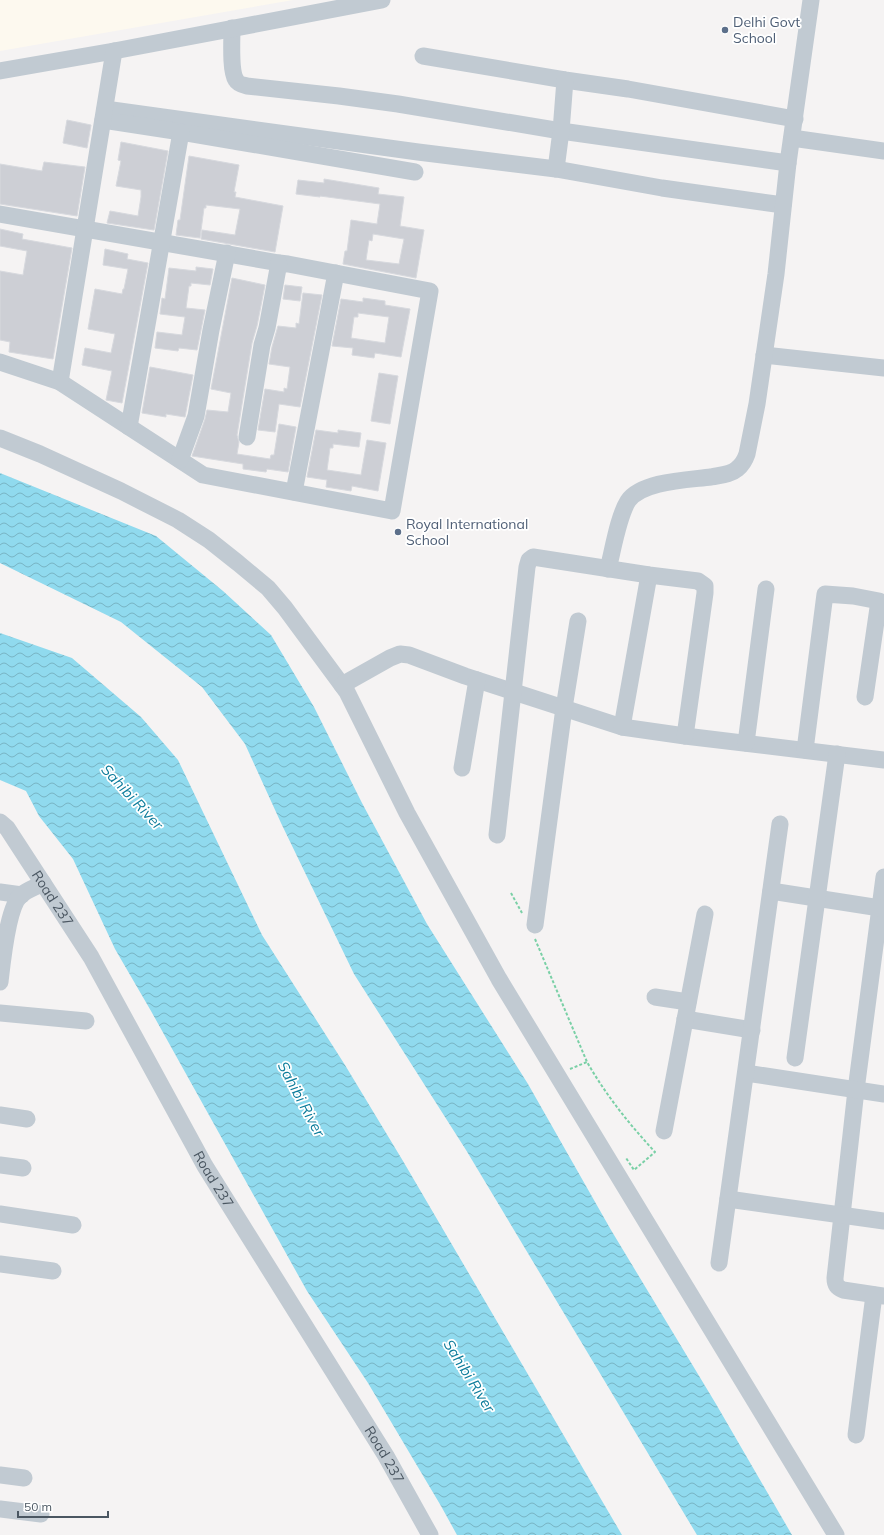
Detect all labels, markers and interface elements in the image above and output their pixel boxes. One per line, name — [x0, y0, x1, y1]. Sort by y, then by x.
place label: Delhi Govt School — [733, 13, 800, 47]
marker: Delhi Govt School — [720, 25, 730, 35]
place label: Royal International School — [406, 515, 528, 549]
marker: Royal International School — [393, 527, 403, 537]
water label: Sahibi River — [97, 760, 168, 834]
street label: Road 237 — [28, 867, 78, 930]
water label: Sahibi River — [274, 1058, 329, 1140]
street label: Road 237 — [190, 1148, 238, 1211]
water label: Sahibi River — [439, 1336, 500, 1416]
street label: Road 237 — [361, 1423, 408, 1486]
scale bar — [18, 1493, 108, 1519]
text: 50 m — [24, 1499, 52, 1514]

